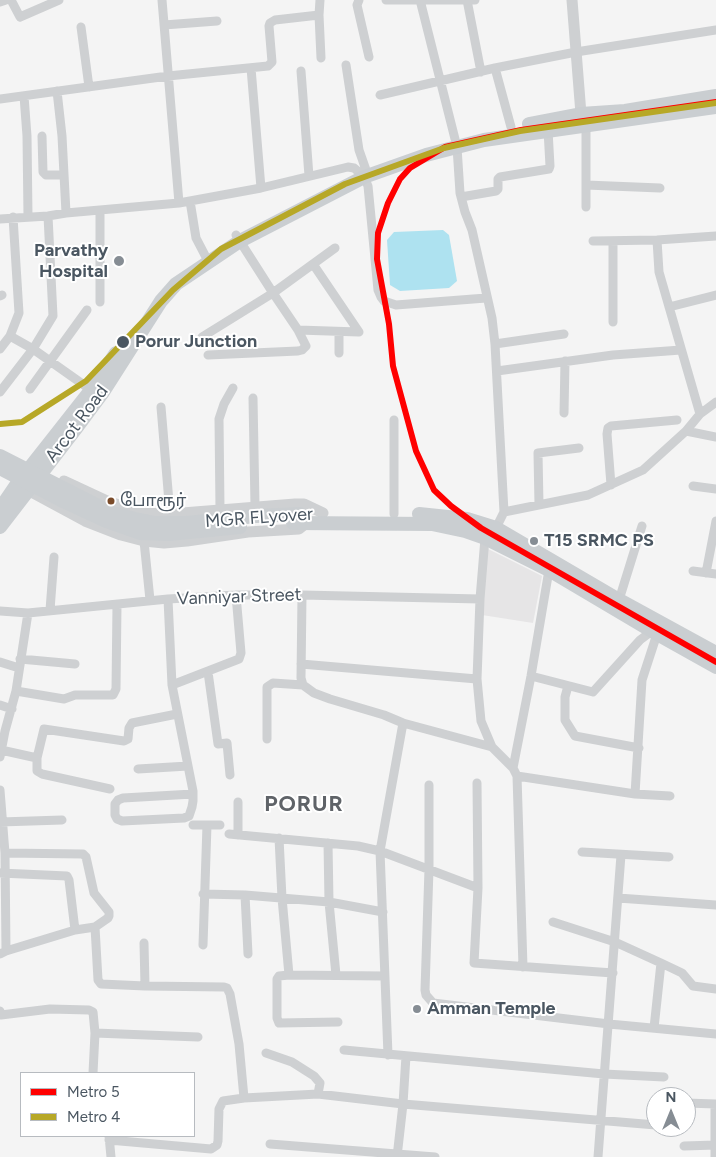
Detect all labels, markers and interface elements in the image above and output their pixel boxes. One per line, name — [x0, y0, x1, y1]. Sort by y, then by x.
place label: Parvathy Hospital — [34, 240, 108, 282]
marker: Parvathy Hospital — [112, 254, 126, 268]
place label: Porur Junction — [135, 331, 257, 353]
marker: Porur Junction — [115, 334, 131, 350]
street label: Arcot Road — [41, 381, 113, 467]
place label: போரூர் — [120, 491, 186, 511]
marker: போரூர் — [106, 496, 116, 506]
street label: MGR FLyover — [204, 503, 314, 533]
place label: T15 SRMC PS — [544, 530, 654, 552]
marker: T15 SRMC PS — [528, 535, 540, 547]
street label: Vanniyar Street — [176, 584, 302, 610]
district label: PORUR — [264, 792, 344, 818]
place label: Amman Temple — [427, 998, 556, 1020]
marker: Amman Temple — [411, 1003, 423, 1015]
legend — [20, 1072, 195, 1137]
text: Metro 5 — [67, 1083, 120, 1101]
north arrow — [646, 1087, 696, 1137]
text: N — [666, 1089, 676, 1106]
text: Metro 4 — [67, 1108, 120, 1126]

